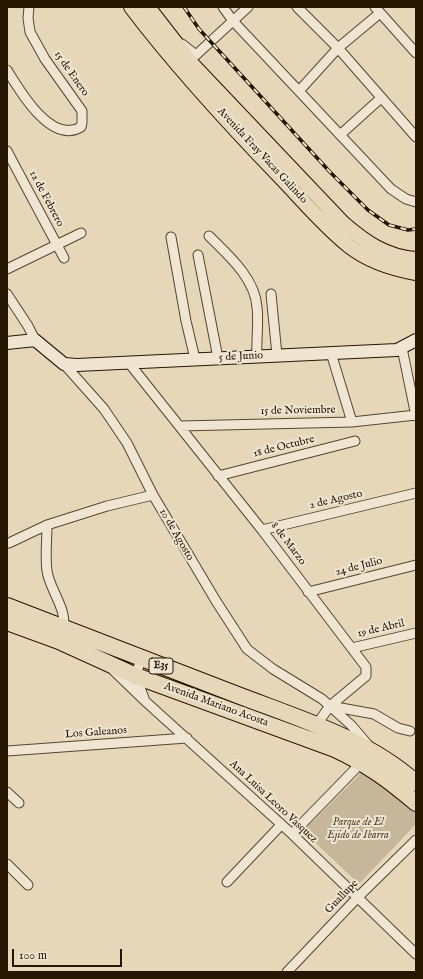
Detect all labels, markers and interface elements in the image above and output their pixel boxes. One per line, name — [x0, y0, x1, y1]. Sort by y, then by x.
street label: 15 de Enero — [51, 49, 91, 99]
street label: Avenida Fray Vacas Galindo — [214, 105, 310, 207]
street label: 12 de Febrero — [26, 169, 66, 229]
street label: 5 de Junio — [219, 349, 263, 365]
street label: 15 de Noviembre — [260, 404, 336, 418]
street label: 18 de Octubre — [252, 433, 316, 461]
street label: 2 de Agosto — [308, 488, 364, 512]
street label: 10 de Agosto — [156, 507, 196, 563]
street label: 8 de Marzo — [268, 520, 308, 568]
street label: 24 de Julio — [334, 555, 384, 579]
street label: 19 de Abril — [356, 617, 406, 641]
road number: E35 — [149, 658, 173, 674]
street label: Avenida Mariano Acosta — [162, 680, 270, 730]
street label: Los Galeanos — [65, 724, 127, 742]
street label: Ana Luisa Leoro Vasquez — [226, 758, 320, 846]
park label: Parque de El Ejido de Ibarra — [327, 816, 389, 842]
street label: Guallupe — [323, 877, 361, 917]
scale bar — [14, 941, 124, 967]
text: 100 m — [19, 948, 47, 963]

